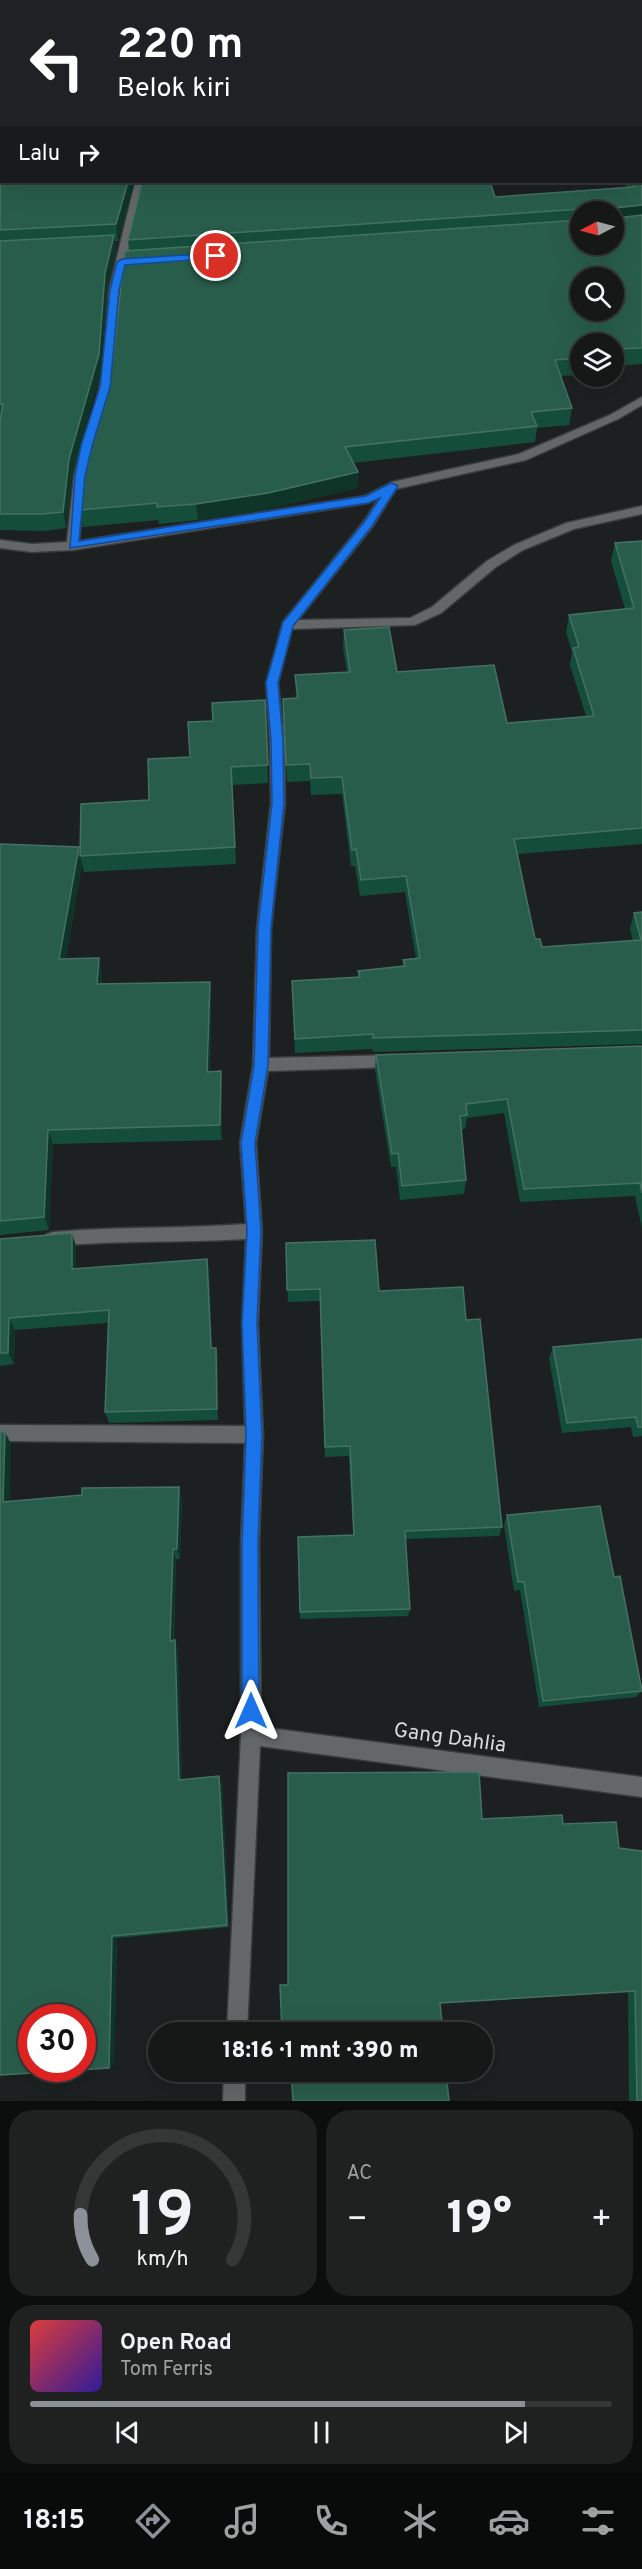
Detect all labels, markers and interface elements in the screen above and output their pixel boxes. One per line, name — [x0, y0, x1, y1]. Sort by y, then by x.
text: 220 m — [117, 20, 243, 73]
icon: left — [18, 24, 96, 102]
text: Belok kiri — [117, 72, 231, 106]
icon: right — [72, 138, 105, 171]
text: Lalu — [18, 141, 60, 168]
north arrow — [570, 201, 624, 255]
map controls — [570, 201, 624, 387]
pin — [190, 230, 241, 281]
icon: arrive — [199, 239, 232, 272]
button: search — [570, 267, 624, 321]
button: layers — [570, 333, 624, 387]
position arrow — [219, 1679, 283, 1743]
street label: Gang Dahlia — [392, 1717, 508, 1760]
speed limit sign: 30 — [18, 2004, 96, 2082]
text: 18:16 · 1 mnt · 390 m — [222, 2038, 419, 2065]
text: AC — [347, 2161, 372, 2187]
text: 19 — [131, 2179, 194, 2258]
text: 19° — [447, 2192, 512, 2249]
text: − — [347, 2200, 368, 2242]
text: + — [591, 2200, 612, 2242]
text: km/h — [137, 2246, 189, 2273]
text: Open Road — [120, 2330, 232, 2357]
text: Tom Ferris — [120, 2357, 213, 2383]
icon: previous — [111, 2416, 144, 2449]
icon: pause — [305, 2416, 338, 2449]
icon: next — [499, 2416, 532, 2449]
icon: directions — [132, 2500, 174, 2542]
icon: music — [221, 2500, 263, 2542]
icon: phone — [310, 2500, 352, 2542]
icon: climate — [399, 2500, 441, 2542]
icon: car — [488, 2500, 530, 2542]
icon: filters — [577, 2500, 619, 2542]
text: 18:15 — [23, 2504, 85, 2538]

